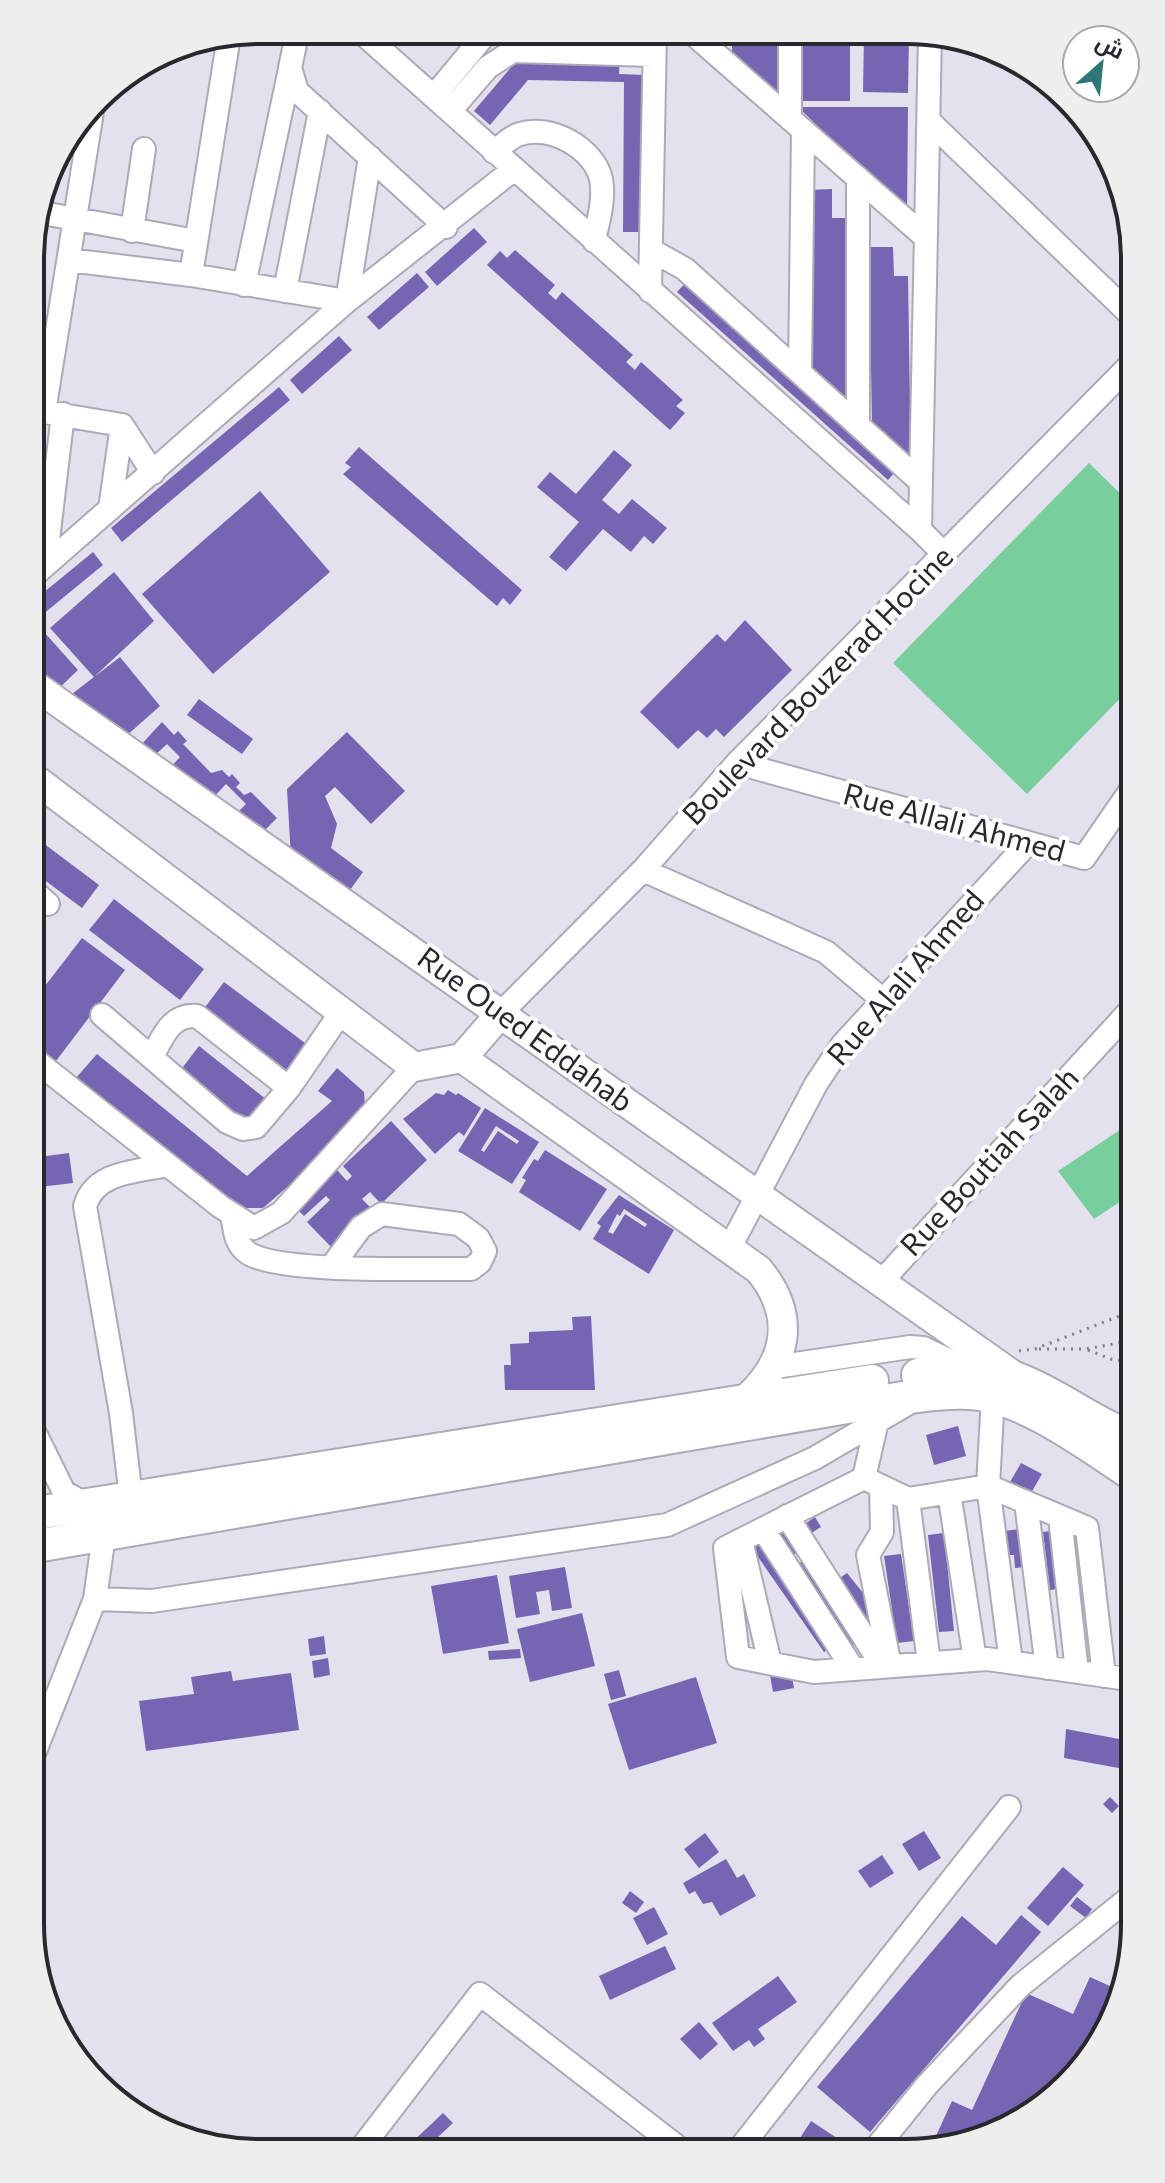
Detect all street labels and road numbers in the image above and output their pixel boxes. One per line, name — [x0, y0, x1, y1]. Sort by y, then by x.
street label: Boulevard Bouzerad Hocine — [673, 537, 959, 831]
street label: Rue Allali Ahmed — [840, 773, 1070, 868]
street label: Rue Alali Ahmed — [818, 881, 990, 1072]
street label: Rue Oued Eddahab — [412, 937, 641, 1119]
street label: Rue Boutiah Salah — [891, 1058, 1085, 1262]

